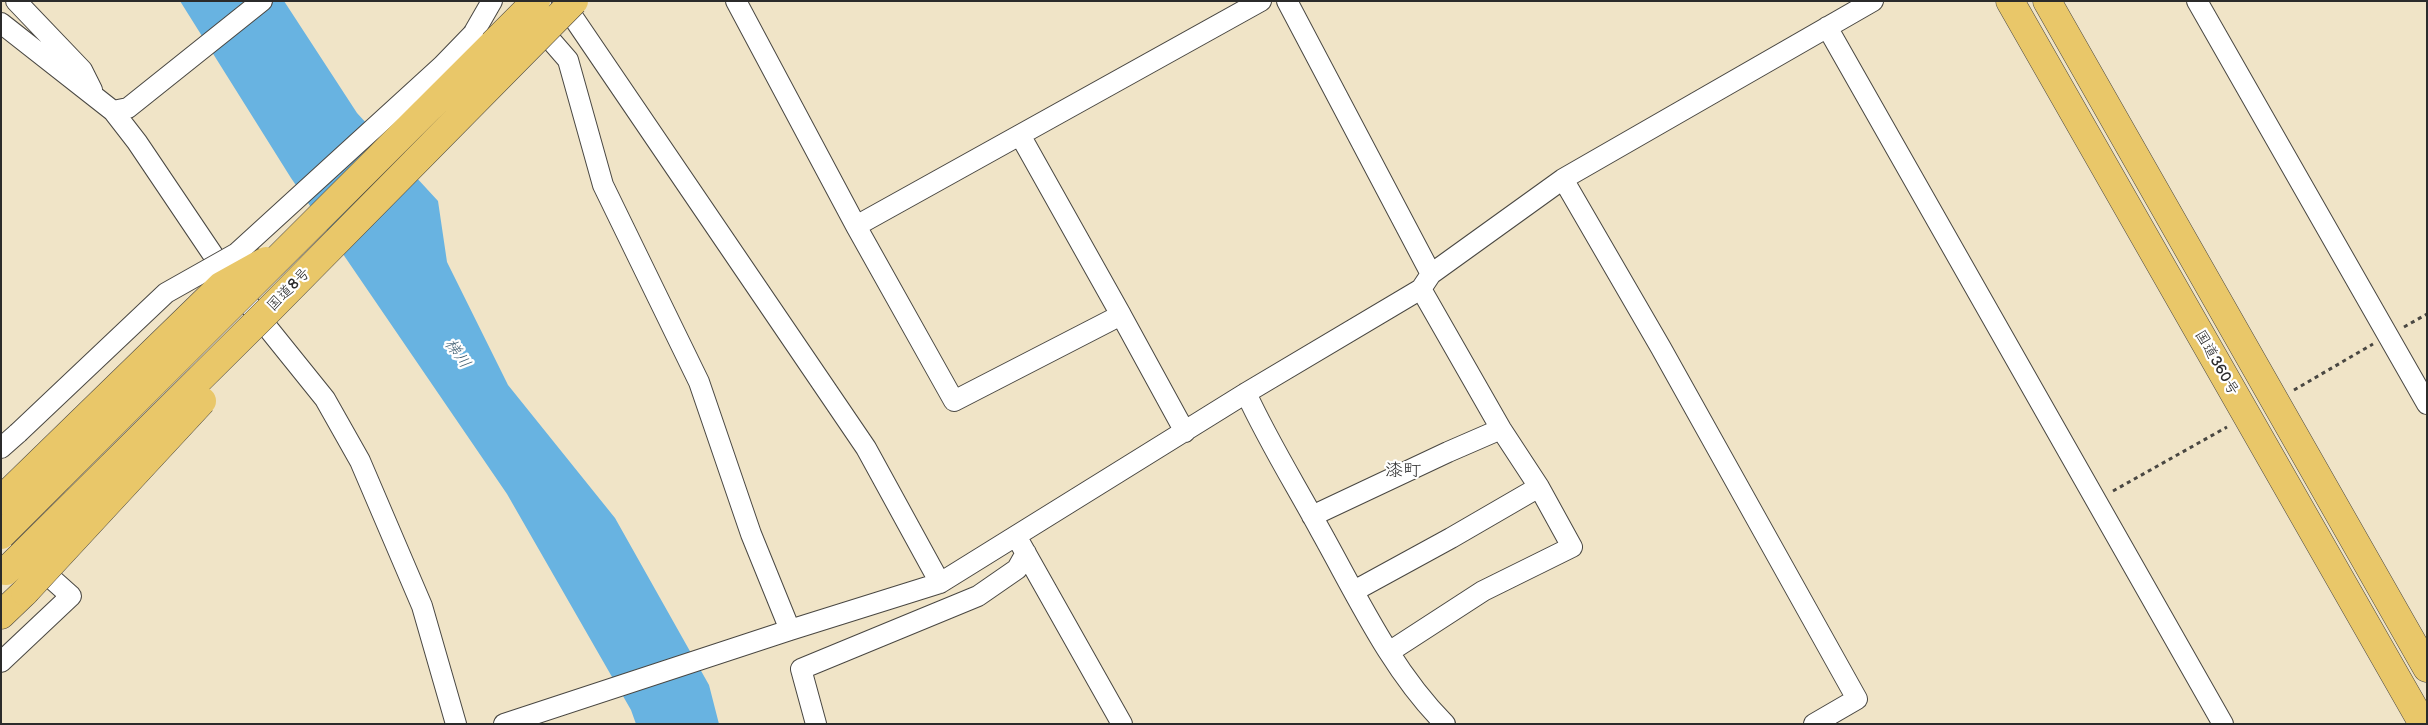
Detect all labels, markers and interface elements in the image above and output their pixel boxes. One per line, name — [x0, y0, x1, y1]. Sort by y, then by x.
street label: 国道8号 — [264, 265, 314, 315]
street label: 国道360号 — [2190, 327, 2242, 399]
water label: 梯川 — [440, 335, 474, 373]
district label: 漆町 — [1385, 460, 1421, 482]

